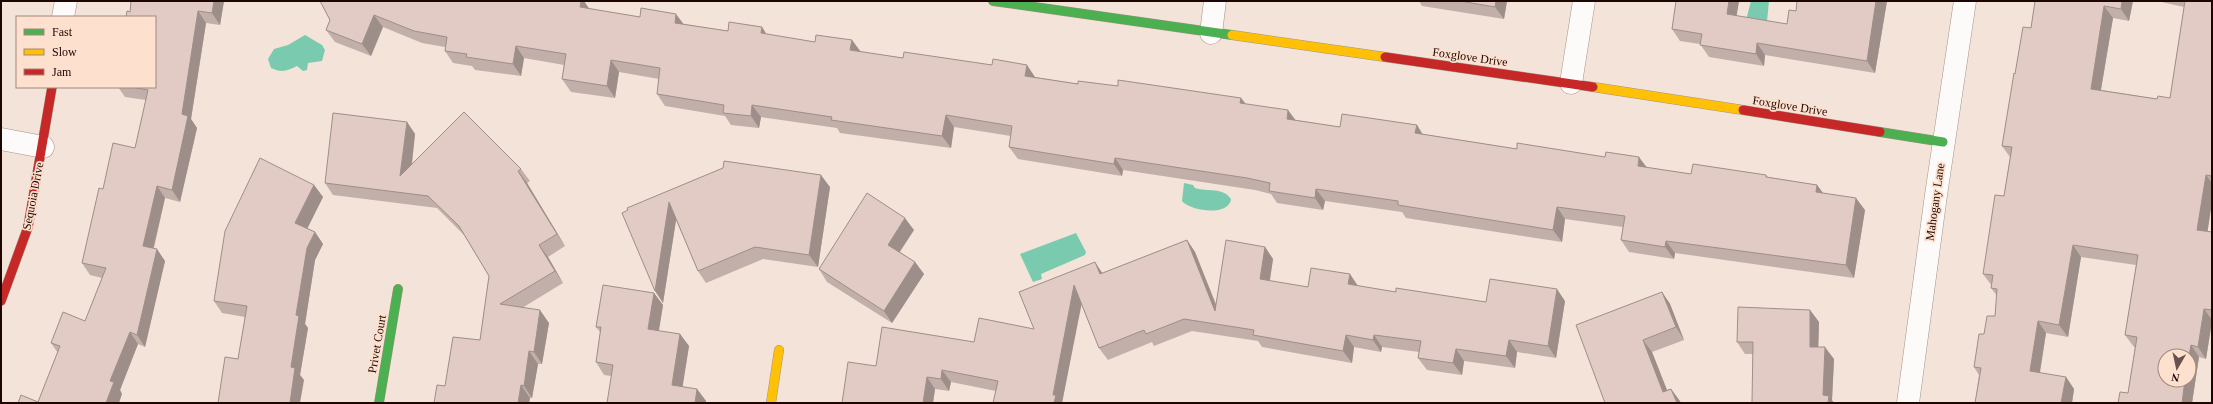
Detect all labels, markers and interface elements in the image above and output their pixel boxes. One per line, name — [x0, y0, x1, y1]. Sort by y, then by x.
legend — [16, 16, 156, 88]
text: Fast — [52, 25, 73, 39]
text: Slow — [52, 45, 77, 59]
street label: Foxglove Drive — [1432, 45, 1508, 69]
text: Jam — [52, 65, 72, 79]
street label: Foxglove Drive — [1752, 93, 1828, 119]
street label: Sequoia Drive — [20, 161, 46, 231]
street label: Mahogany Lane — [1923, 162, 1947, 242]
street label: Privet Court — [365, 313, 389, 374]
north arrow — [2157, 348, 2197, 388]
text: N — [2171, 371, 2180, 384]

